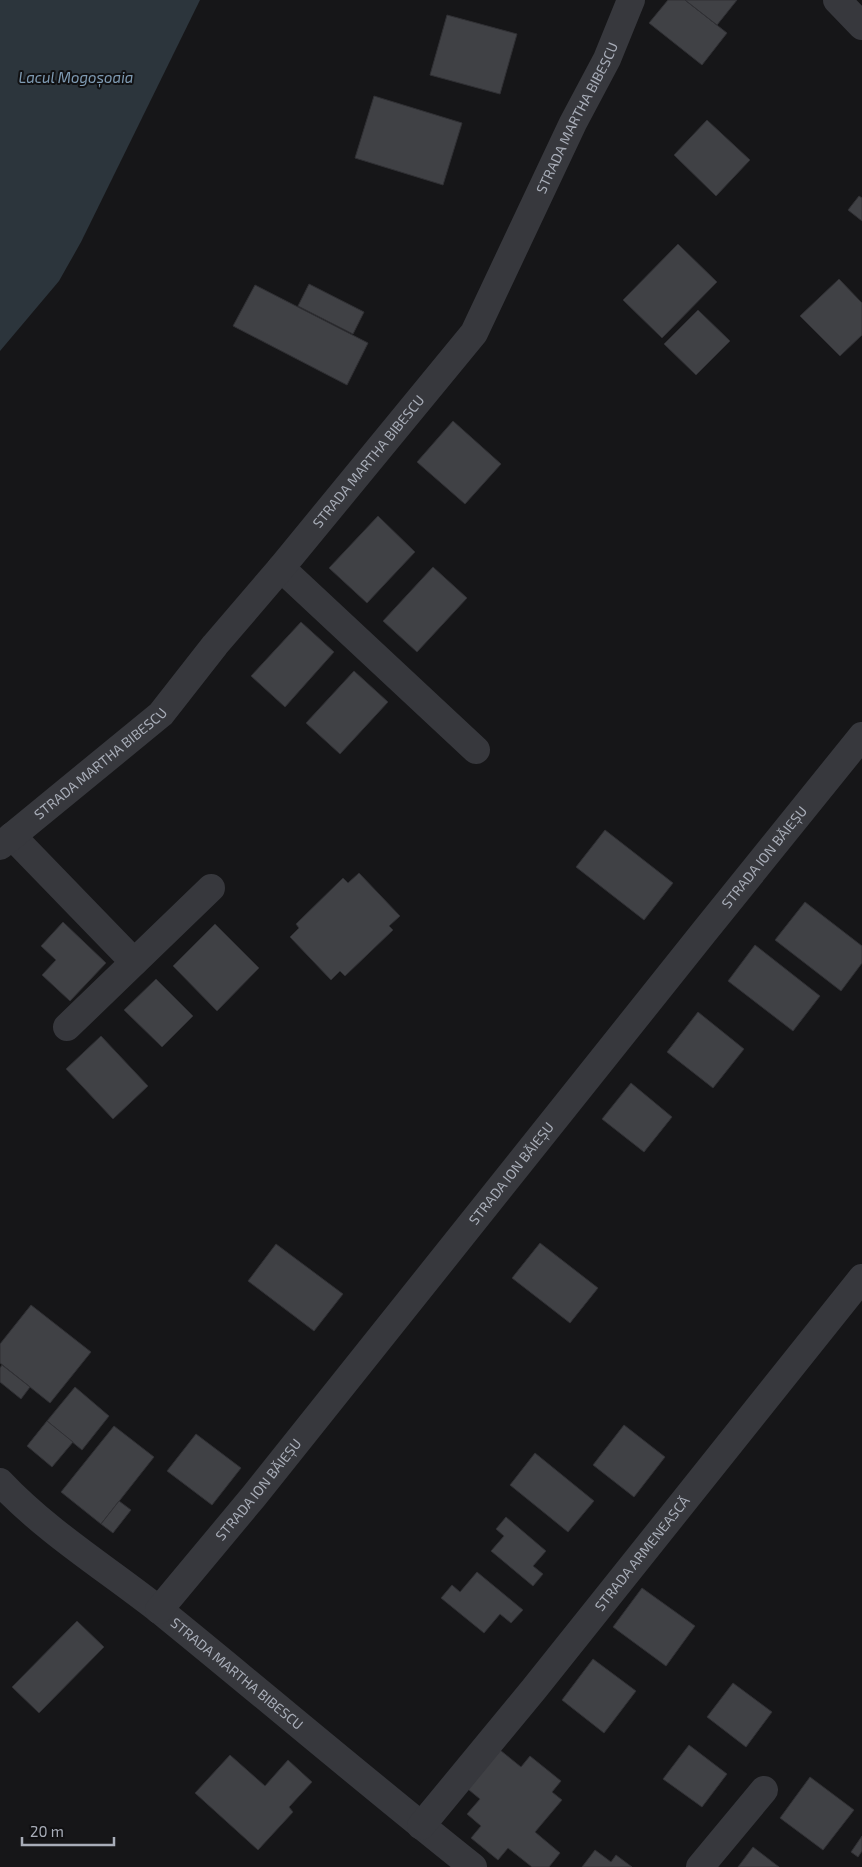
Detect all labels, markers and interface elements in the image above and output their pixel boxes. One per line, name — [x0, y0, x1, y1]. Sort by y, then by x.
street label: STRADA MARTHA BIBESCU — [532, 40, 621, 196]
water label: Lacul Mogoșoaia — [19, 68, 133, 88]
street label: STRADA MARTHA BIBESCU — [309, 391, 428, 531]
street label: STRADA MARTHA BIBESCU — [30, 704, 170, 823]
street label: STRADA ION BĂIEȘU — [718, 802, 810, 911]
street label: STRADA ION BĂIEȘU — [465, 1119, 557, 1228]
street label: STRADA ION BĂIEȘU — [212, 1435, 304, 1544]
street label: STRADA ARMENEASCĂ — [591, 1492, 693, 1614]
street label: STRADA MARTHA BIBESCU — [168, 1614, 307, 1733]
scale bar — [22, 1814, 115, 1846]
text: 20 m — [30, 1822, 64, 1840]

